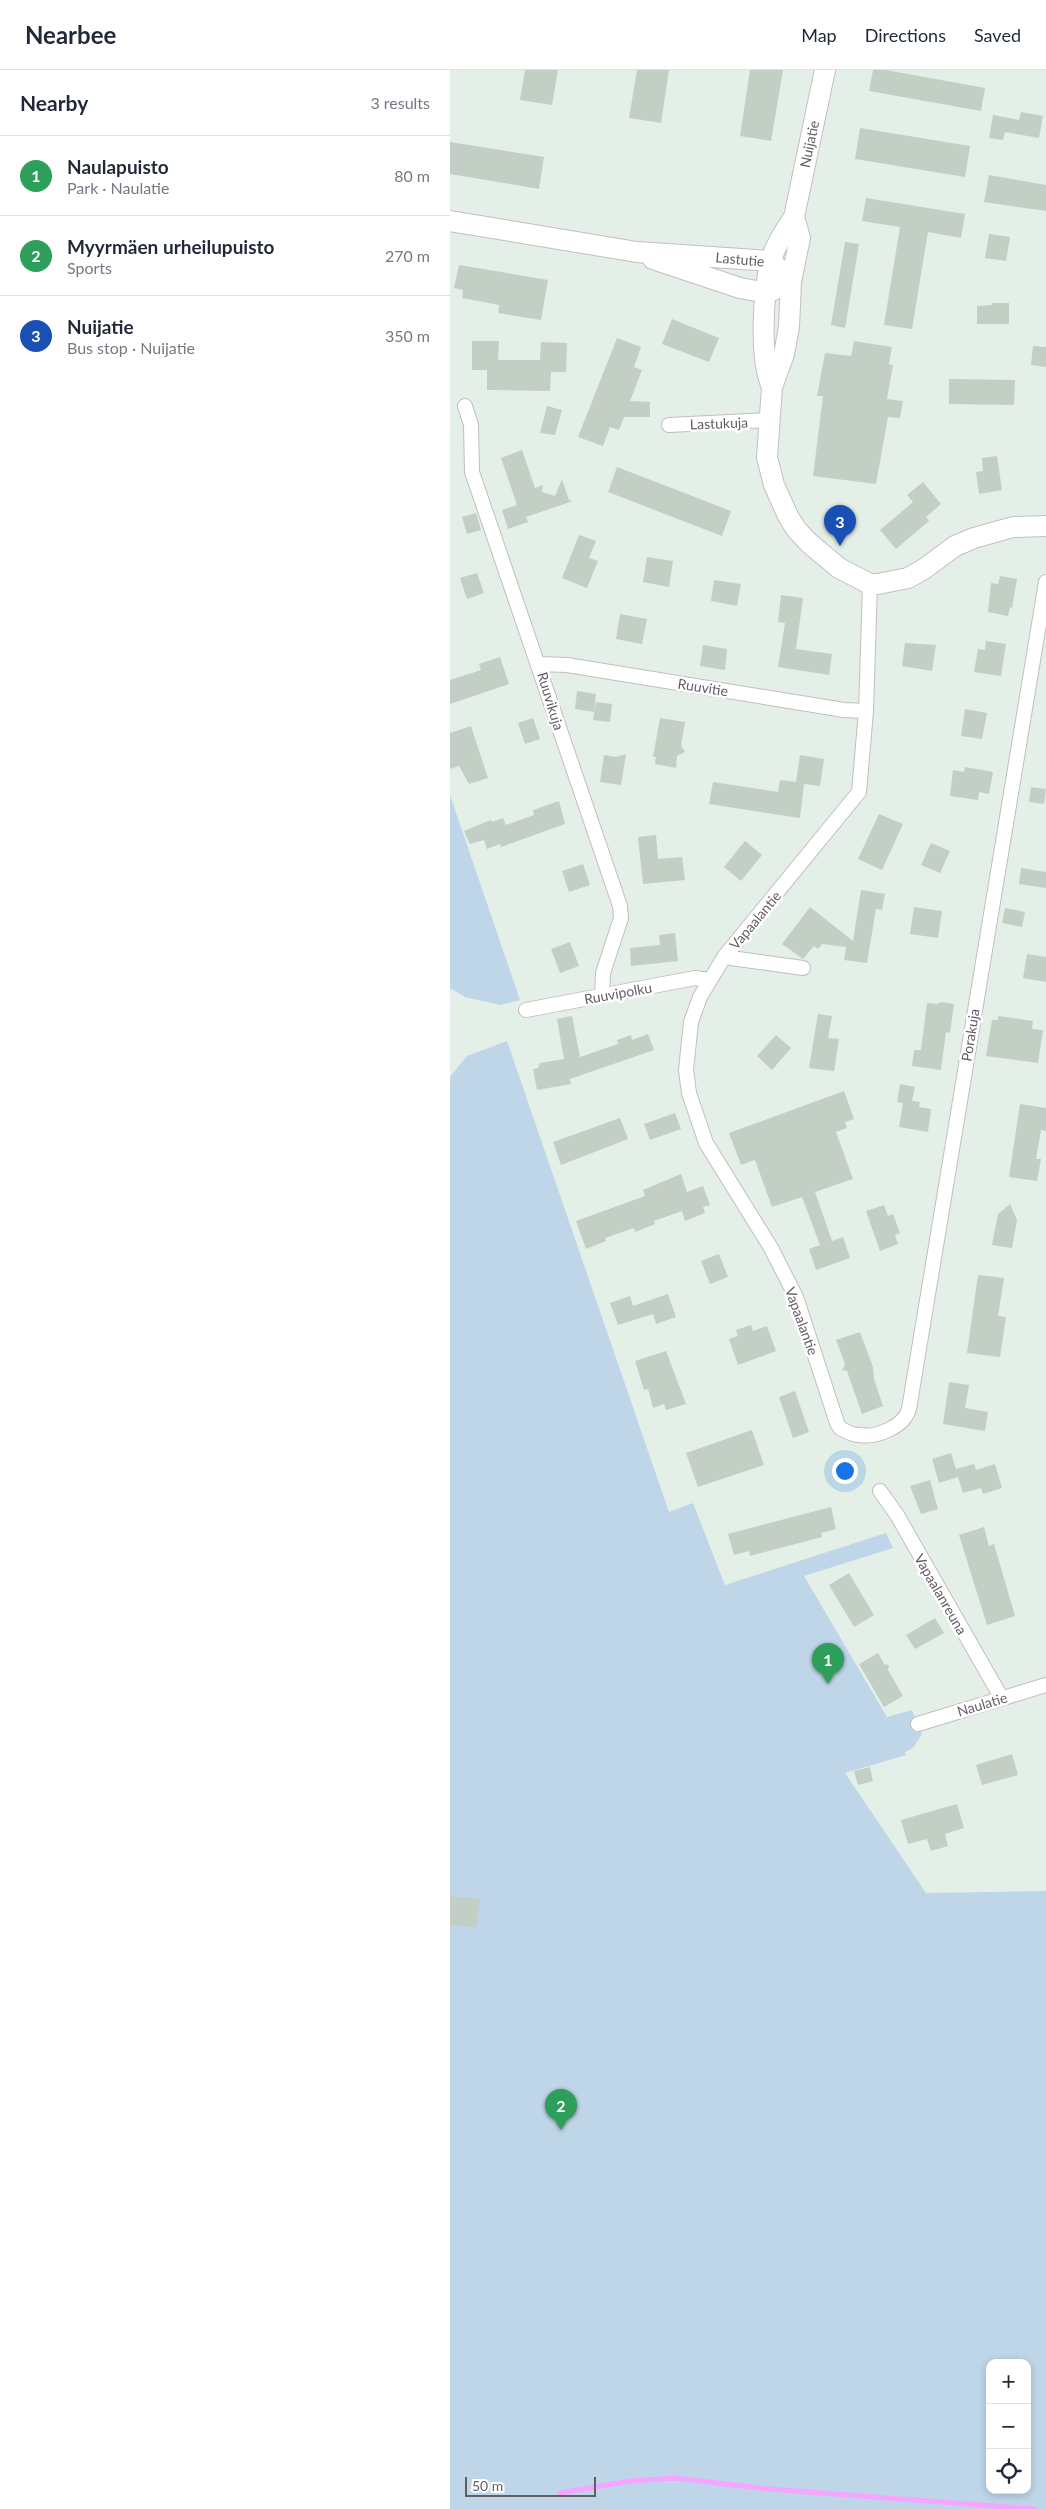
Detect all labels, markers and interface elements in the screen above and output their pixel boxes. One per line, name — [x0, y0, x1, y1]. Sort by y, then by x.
text: Nearbee — [25, 20, 116, 49]
text: Map — [801, 24, 837, 46]
text: Directions — [865, 24, 946, 46]
text: Saved — [974, 24, 1021, 46]
text: Nearby — [20, 90, 88, 115]
text: 3 results — [370, 93, 430, 112]
street label: Nuijatie — [796, 119, 822, 169]
text: Naulapuisto — [67, 155, 169, 178]
text: 1 — [31, 166, 41, 185]
text: 80 m — [394, 166, 430, 185]
text: Park · Naulatie — [67, 178, 169, 197]
text: Myyrmäen urheilupuisto — [67, 235, 274, 258]
text: 2 — [31, 246, 41, 265]
text: 270 m — [385, 246, 430, 265]
street label: Lastutie — [715, 248, 765, 270]
text: Sports — [67, 258, 112, 277]
text: Nuijatie — [67, 315, 134, 338]
text: 3 — [31, 326, 41, 345]
text: 350 m — [385, 326, 430, 345]
text: Bus stop · Nuijatie — [67, 338, 195, 357]
street label: Lastukuja — [690, 413, 748, 433]
pin: 3 — [824, 505, 856, 546]
street label: Ruuvikuja — [534, 670, 568, 732]
street label: Ruuvitie — [677, 675, 729, 699]
street label: Vapaalantie — [726, 887, 784, 953]
street label: Ruuvipolku — [583, 979, 653, 1007]
street label: Porakuja — [957, 1007, 983, 1063]
street label: Vapaalantie — [782, 1285, 822, 1357]
your location — [832, 1458, 858, 1484]
street label: Vapaalanreuna — [911, 1551, 971, 1637]
pin: 1 — [812, 1643, 844, 1684]
street label: Naulatie — [955, 1688, 1009, 1720]
pin: 2 — [545, 2089, 577, 2130]
map controls — [986, 2359, 1031, 2494]
button: + — [986, 2359, 1031, 2404]
button: − — [986, 2404, 1031, 2449]
button: locate — [986, 2449, 1031, 2494]
scale bar — [465, 2474, 596, 2497]
text: 50 m — [472, 2477, 503, 2494]

